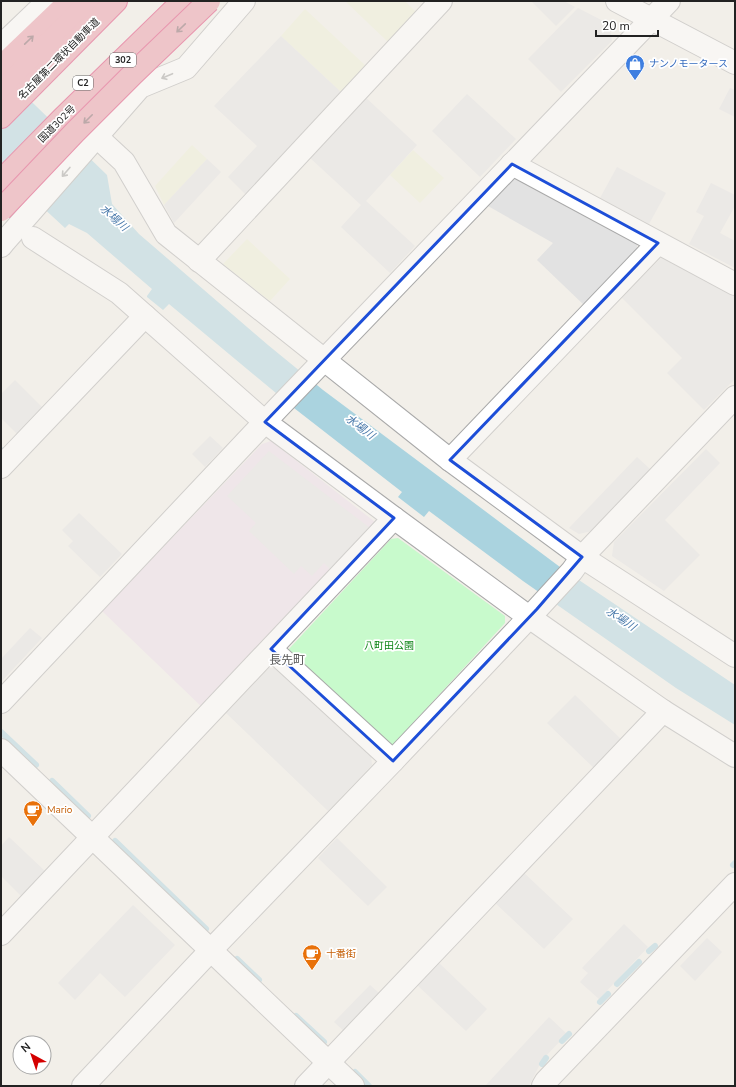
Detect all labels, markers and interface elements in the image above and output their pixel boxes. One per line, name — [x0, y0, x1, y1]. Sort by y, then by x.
scale bar — [596, 12, 658, 38]
street label: 名古屋第二環状自動車道 — [15, 15, 103, 103]
text: 20 m — [602, 18, 630, 34]
one-way arrow — [176, 23, 186, 33]
one-way arrow — [24, 35, 34, 45]
road number: 302 — [110, 53, 136, 67]
shop icon: ナンノモータース — [624, 53, 646, 81]
place label: ナンノモータース — [649, 57, 728, 71]
one-way arrow — [161, 73, 173, 80]
road number: C2 — [73, 76, 93, 90]
street label: 国道302号 — [35, 102, 79, 146]
one-way arrow — [83, 114, 93, 124]
one-way arrow — [61, 167, 70, 177]
water label: 水場川 — [97, 201, 132, 235]
water label: 水場川 — [342, 411, 378, 444]
water label: 水場川 — [603, 604, 640, 635]
park label: 八町田公園 — [364, 639, 414, 653]
district label: 長先町 — [269, 652, 305, 668]
cafe icon: Mario — [22, 799, 44, 827]
place label: Mario — [47, 803, 73, 817]
cafe icon: 十番街 — [301, 943, 323, 971]
place label: 十番街 — [326, 947, 356, 961]
north arrow — [12, 1035, 52, 1075]
text: N — [18, 1039, 34, 1056]

